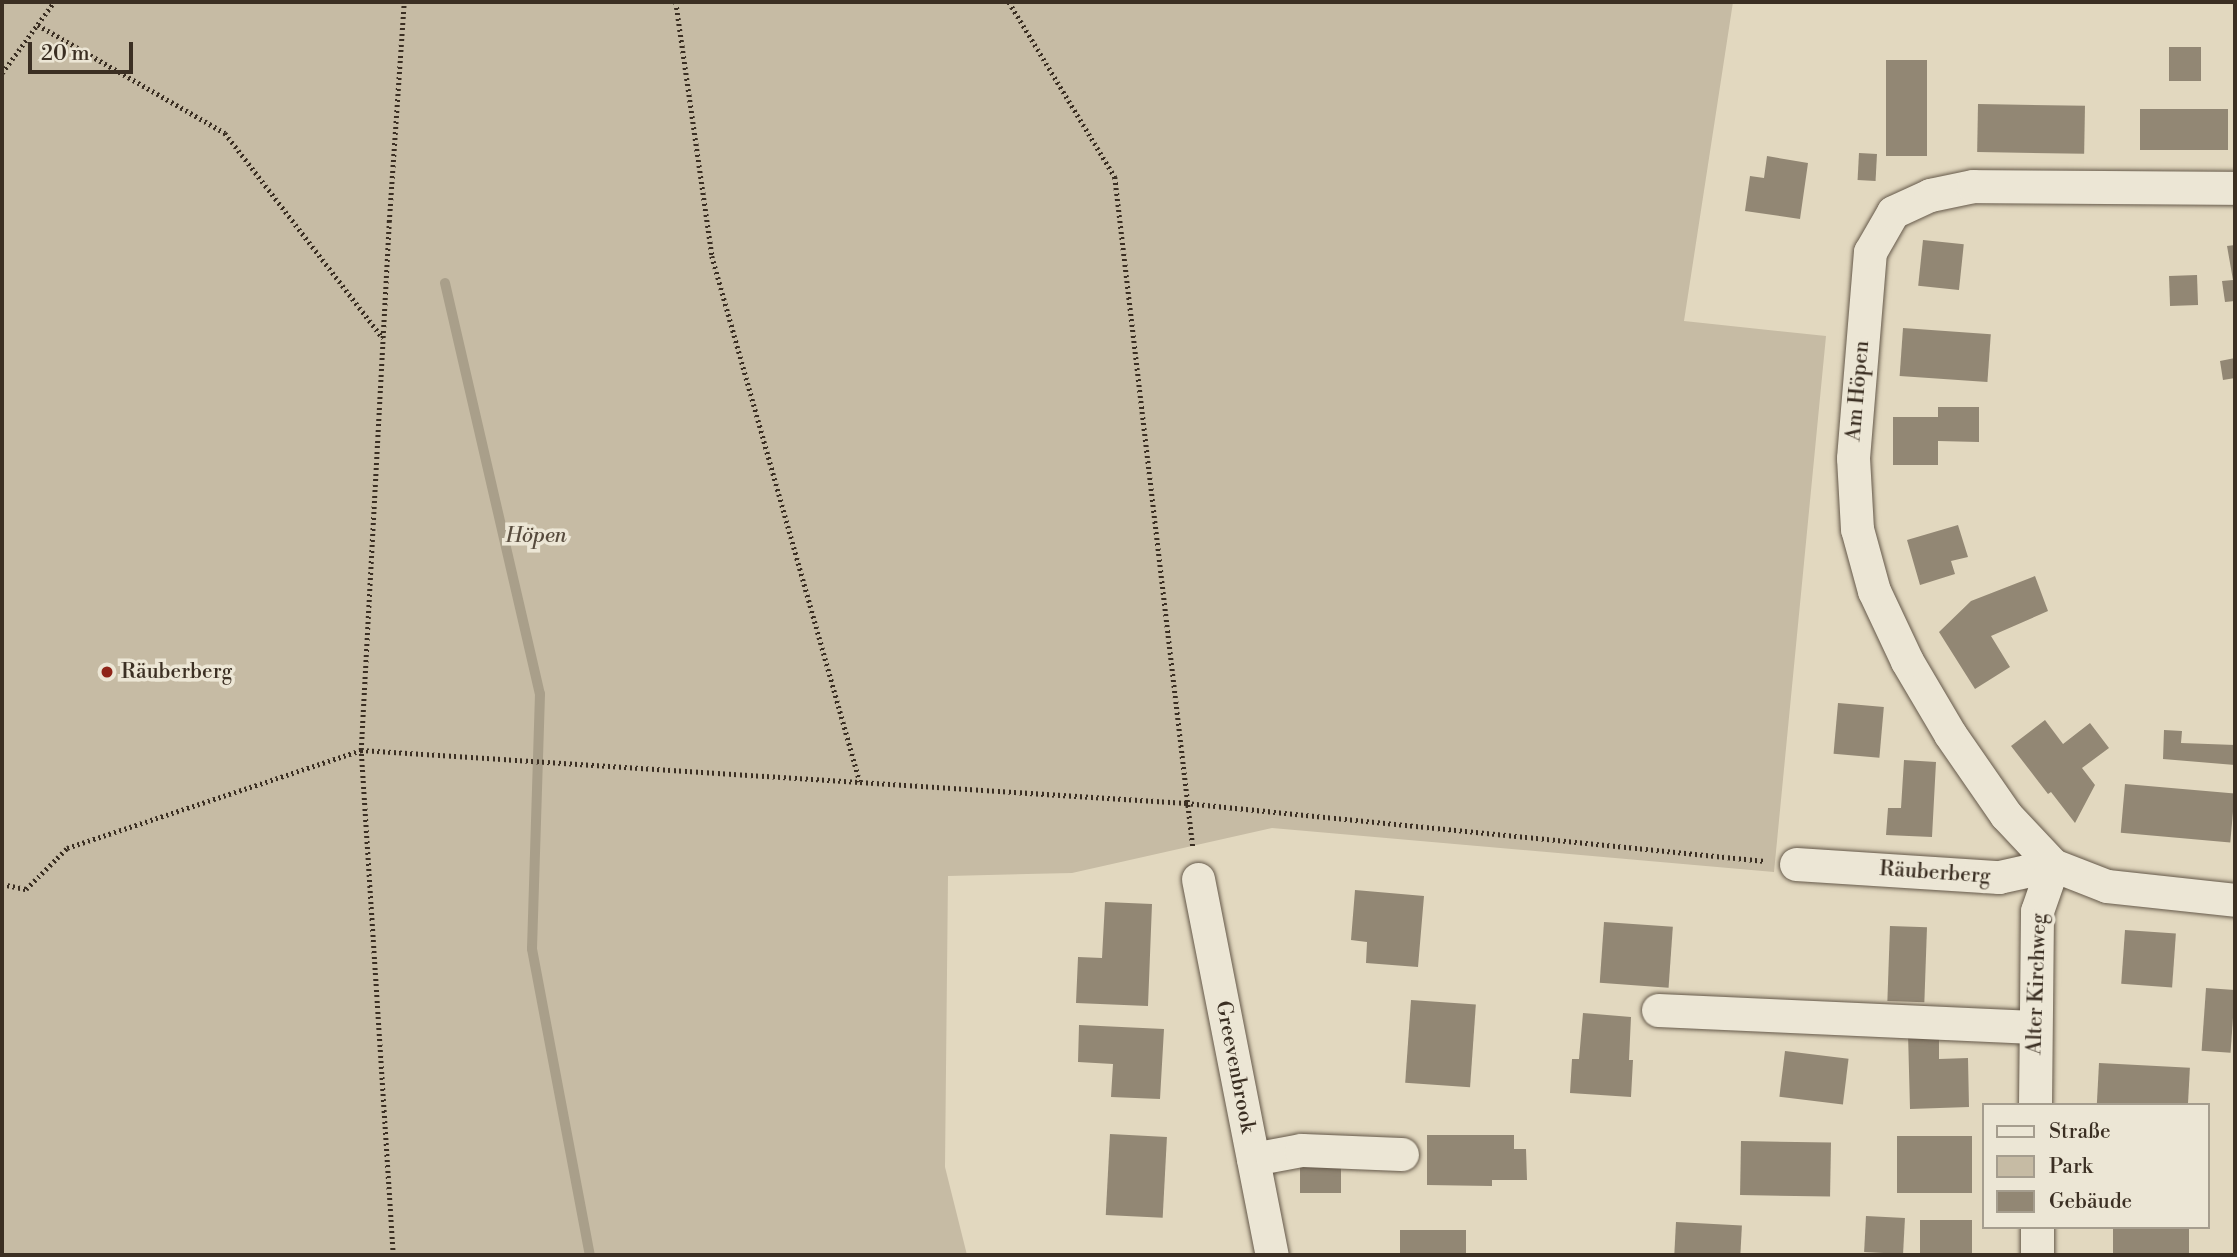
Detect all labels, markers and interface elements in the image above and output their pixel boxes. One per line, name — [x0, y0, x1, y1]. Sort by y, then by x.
scale bar — [32, 28, 136, 72]
text: 20 m — [41, 41, 90, 67]
street label: Am Höpen — [1841, 340, 1875, 442]
park label: Höpen — [505, 523, 567, 549]
place label: Räuberberg — [121, 659, 232, 685]
marker: Räuberberg — [99, 664, 115, 680]
street label: Räuberberg — [1879, 857, 1991, 889]
street label: Alter Kirchweg — [2022, 913, 2052, 1055]
street label: Greevenbrook — [1210, 999, 1260, 1135]
legend — [1982, 1103, 2209, 1229]
text: Straße — [2049, 1119, 2111, 1145]
text: Park — [2049, 1154, 2093, 1180]
text: Gebäude — [2049, 1189, 2132, 1215]

